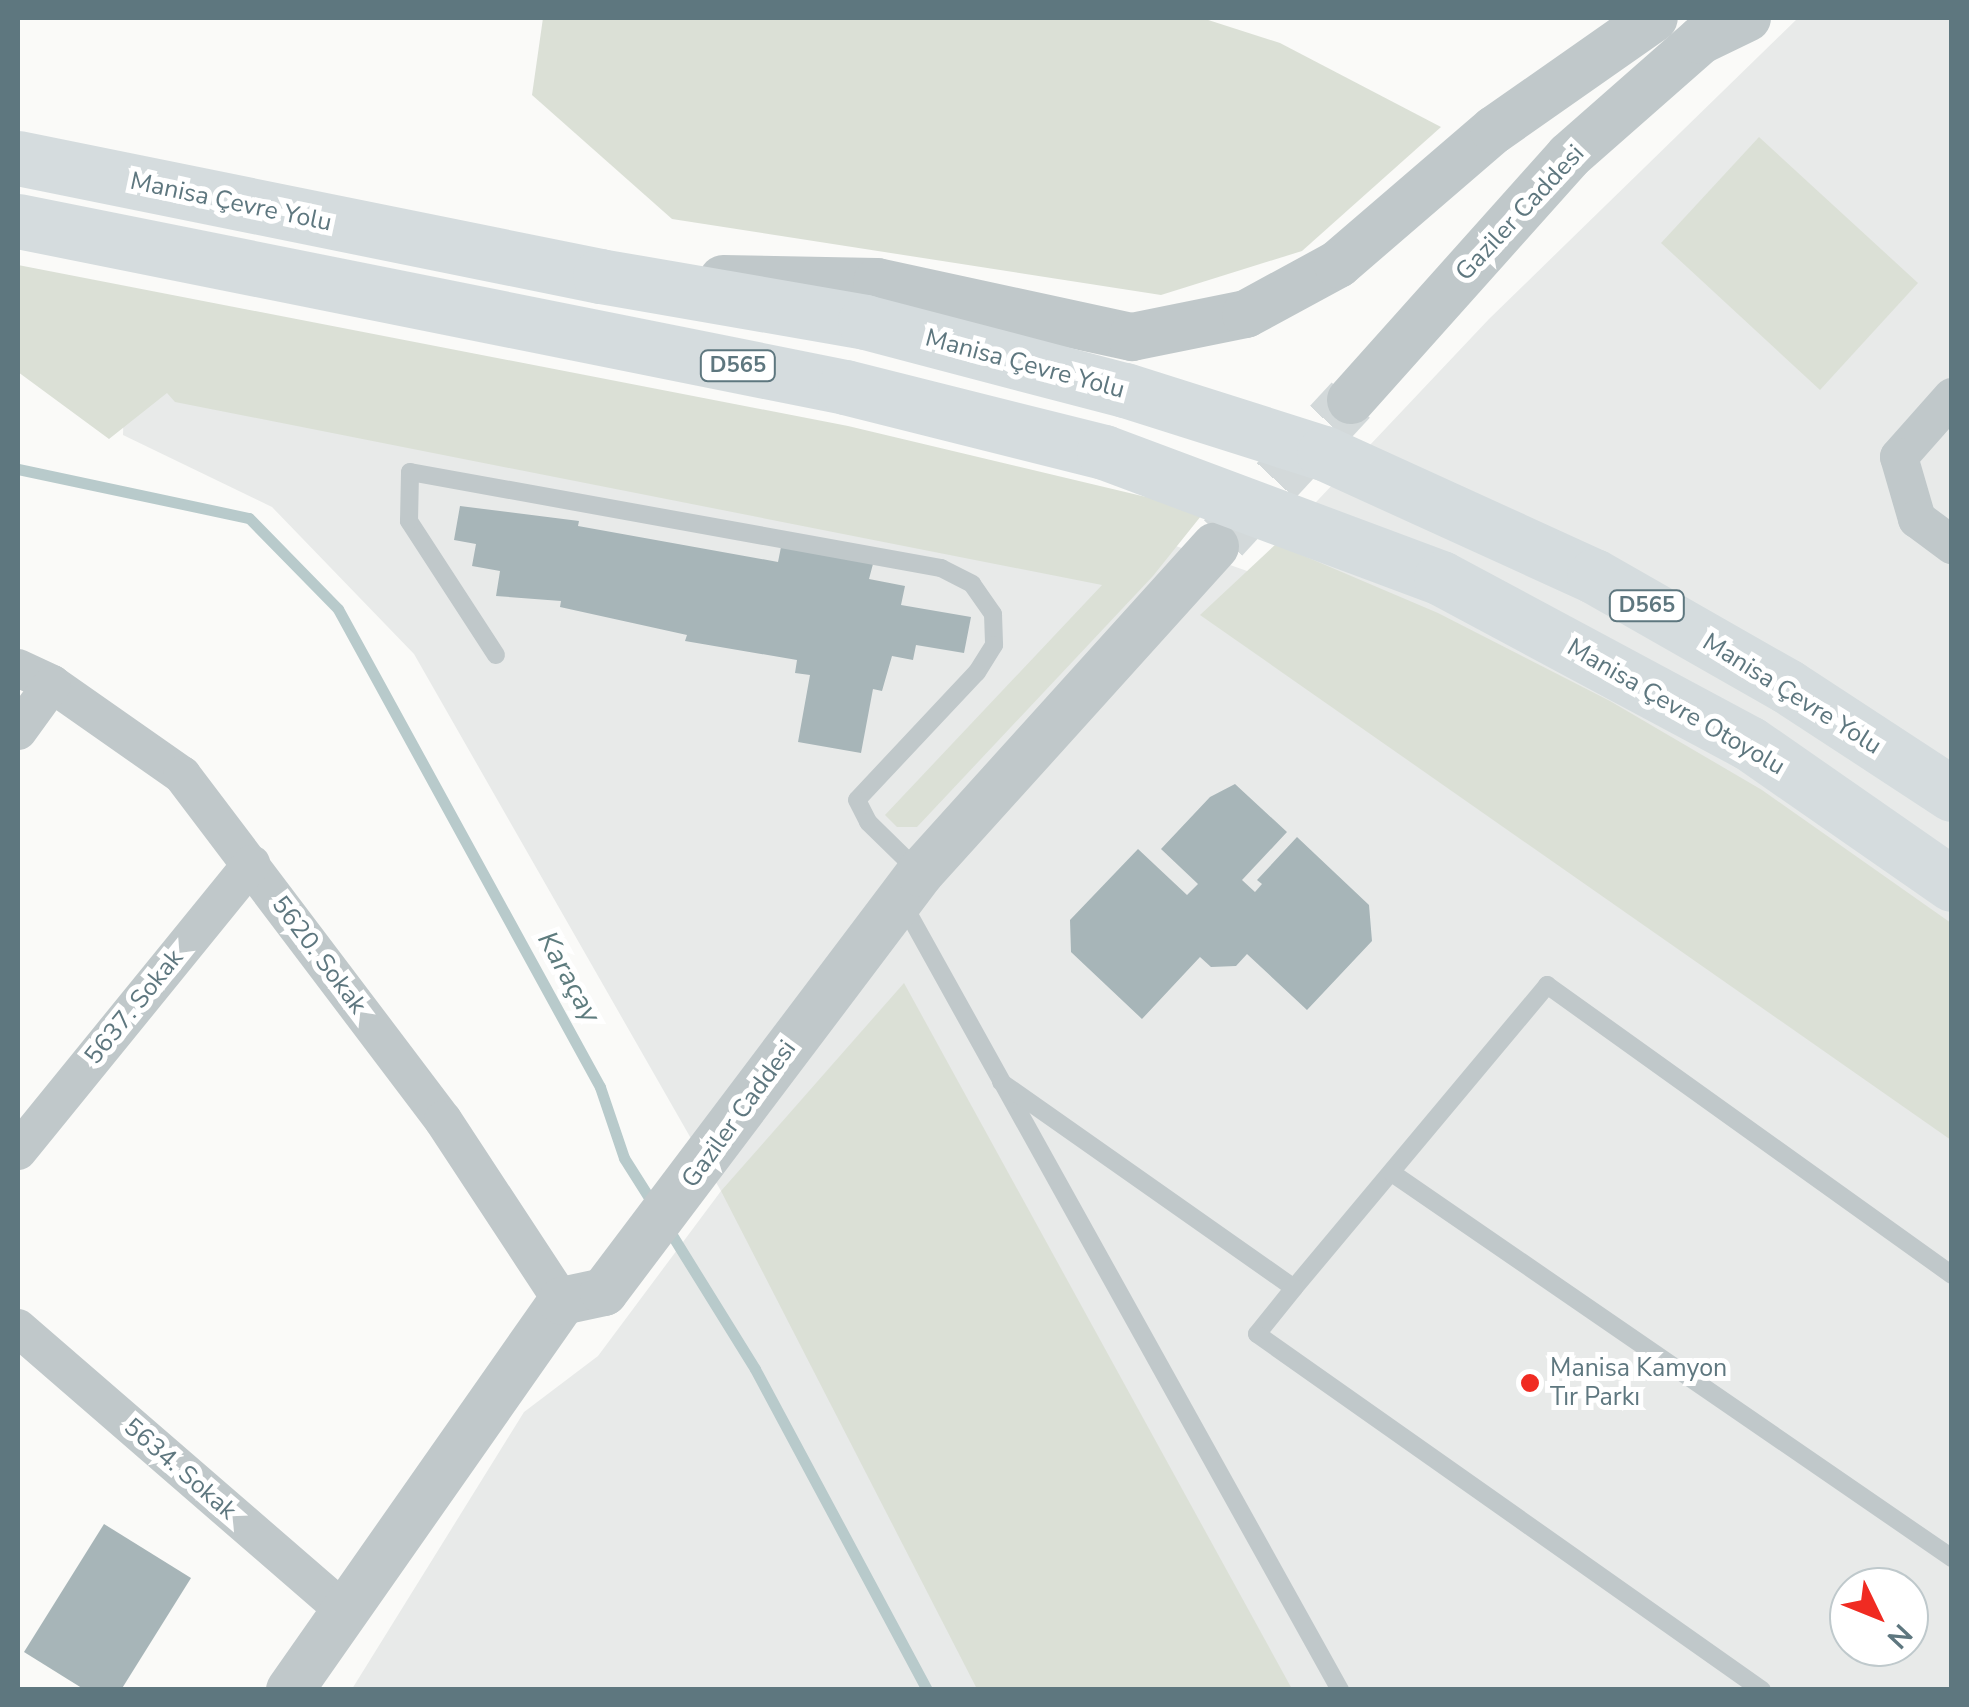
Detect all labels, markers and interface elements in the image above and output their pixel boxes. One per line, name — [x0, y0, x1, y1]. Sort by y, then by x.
street label: Gaziler Caddesi — [1449, 139, 1591, 287]
street label: Manisa Çevre Yolu — [128, 166, 334, 238]
street label: Manisa Çevre Yolu — [922, 323, 1128, 405]
road number: D565 — [698, 349, 778, 383]
road number: D565 — [1607, 589, 1687, 623]
street label: Manisa Çevre Yolu — [1697, 627, 1887, 761]
street label: Manisa Çevre Otoyolu — [1562, 632, 1790, 782]
street label: 5620. Sokak — [265, 890, 373, 1020]
water label: Karaçay — [530, 926, 608, 1028]
street label: 5637. Sokak — [78, 943, 190, 1071]
street label: Gaziler Caddesi — [676, 1035, 802, 1193]
place label: Manisa Kamyon Tır Parkı — [1550, 1354, 1727, 1413]
marker: Manisa Kamyon Tır Parkı — [1519, 1372, 1541, 1394]
street label: 5634. Sokak — [118, 1412, 242, 1526]
north arrow — [1829, 1567, 1929, 1667]
text: N — [1878, 1615, 1921, 1657]

